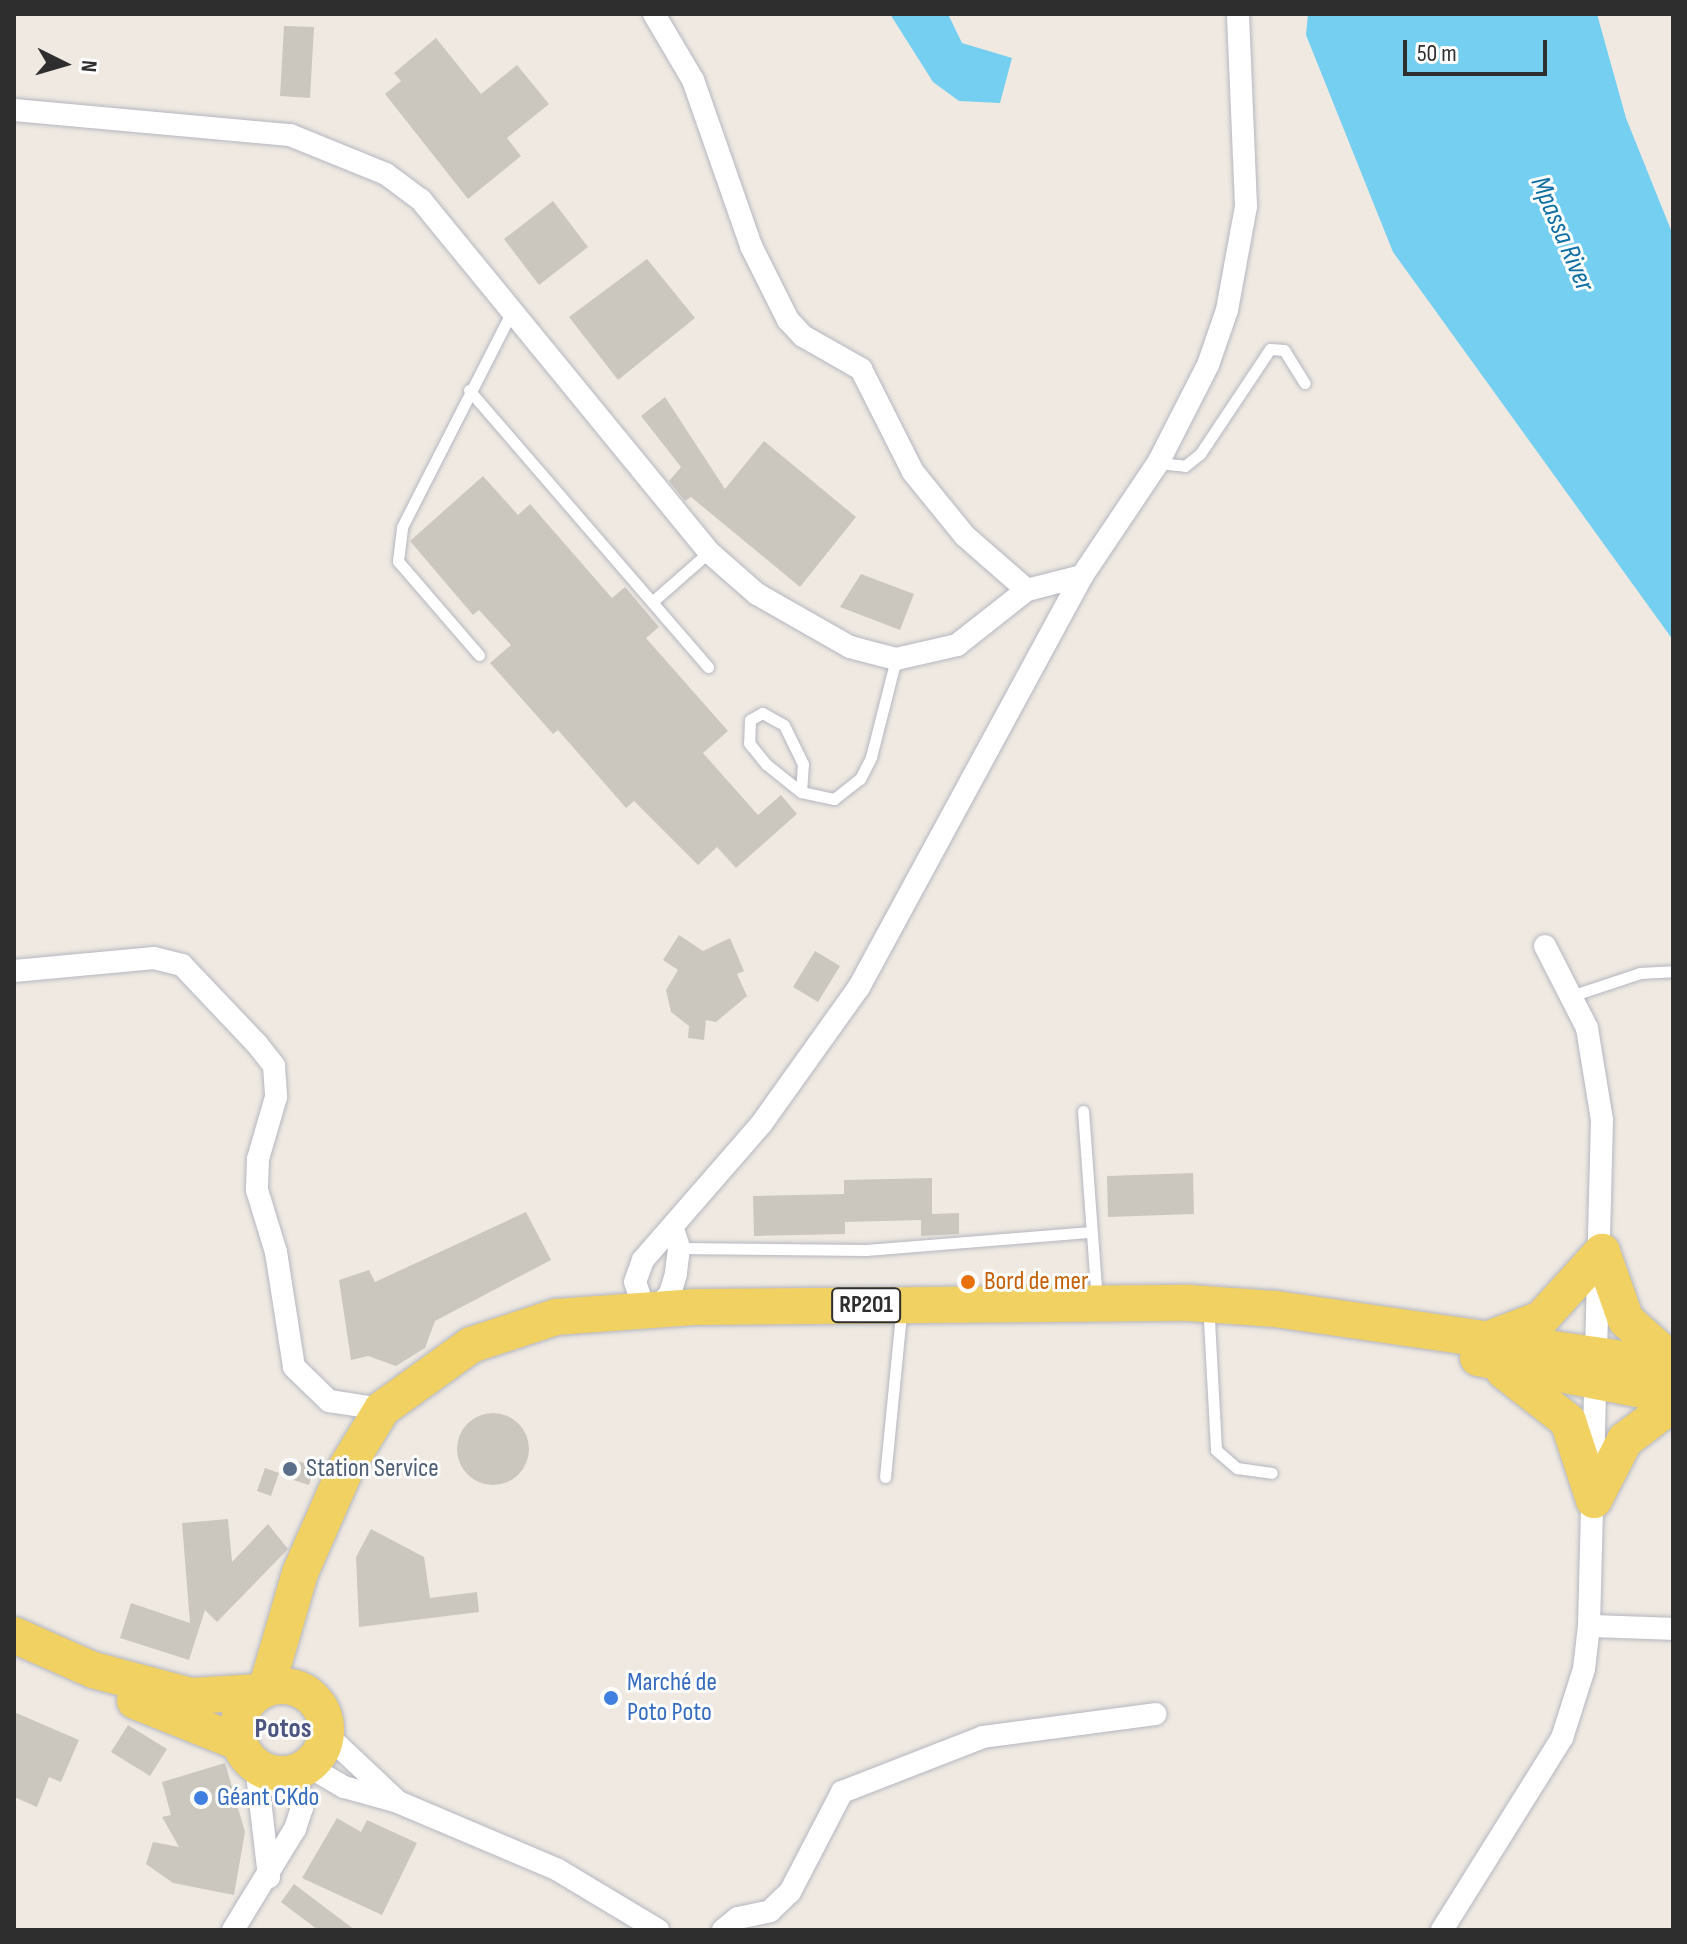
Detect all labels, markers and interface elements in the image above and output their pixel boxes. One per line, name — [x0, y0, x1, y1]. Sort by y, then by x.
north arrow — [24, 24, 104, 104]
scale bar — [1407, 24, 1551, 74]
text: 50 m — [1417, 39, 1457, 68]
text: N — [74, 59, 102, 73]
water label: Mpassa River — [1523, 172, 1601, 296]
place label: Bord de mer — [984, 1266, 1088, 1298]
marker: Bord de mer — [959, 1273, 977, 1291]
road number: RP201 — [830, 1285, 902, 1325]
place label: Station Service — [306, 1453, 439, 1485]
marker: Station Service — [281, 1460, 299, 1478]
place label: Marché de Poto Poto — [627, 1667, 717, 1728]
marker: Marché de Poto Poto — [602, 1689, 620, 1707]
district label: Potos — [255, 1712, 311, 1746]
place label: Géant CKdo — [217, 1782, 319, 1814]
marker: Géant CKdo — [192, 1789, 210, 1807]

